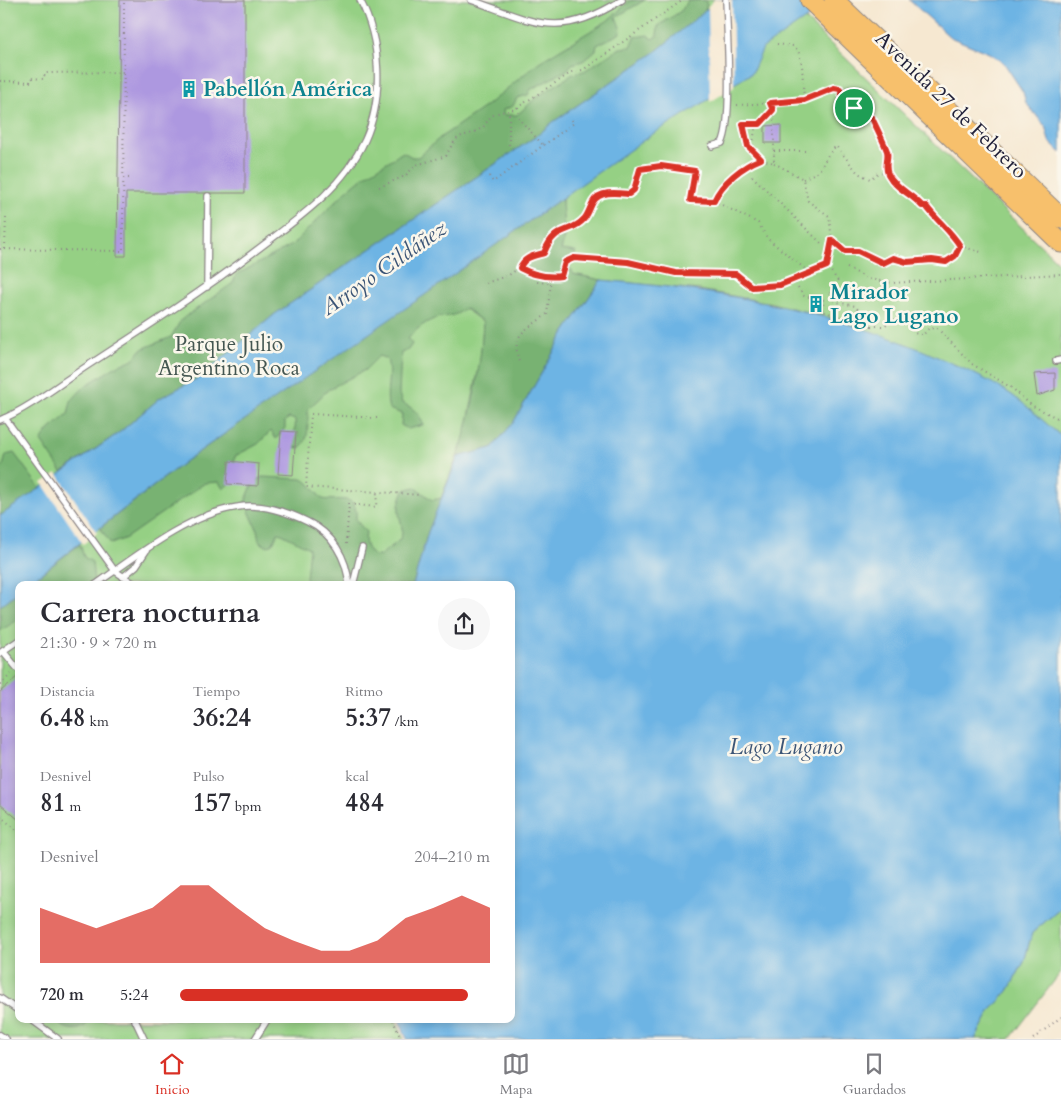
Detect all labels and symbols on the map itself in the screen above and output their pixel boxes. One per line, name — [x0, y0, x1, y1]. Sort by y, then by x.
street label: Avenida 27 de Febrero — [869, 25, 1033, 185]
place label: Pabellón América — [203, 75, 373, 104]
building icon: Pabellón América — [179, 79, 199, 99]
pin — [833, 87, 875, 129]
water label: Arroyo Cildáñez — [314, 213, 454, 323]
place label: Mirador Lago Lugano — [830, 278, 959, 331]
building icon: Mirador Lago Lugano — [806, 294, 826, 314]
park label: Parque Julio Argentino Roca — [158, 330, 300, 383]
water label: Lago Lugano — [729, 732, 843, 762]

